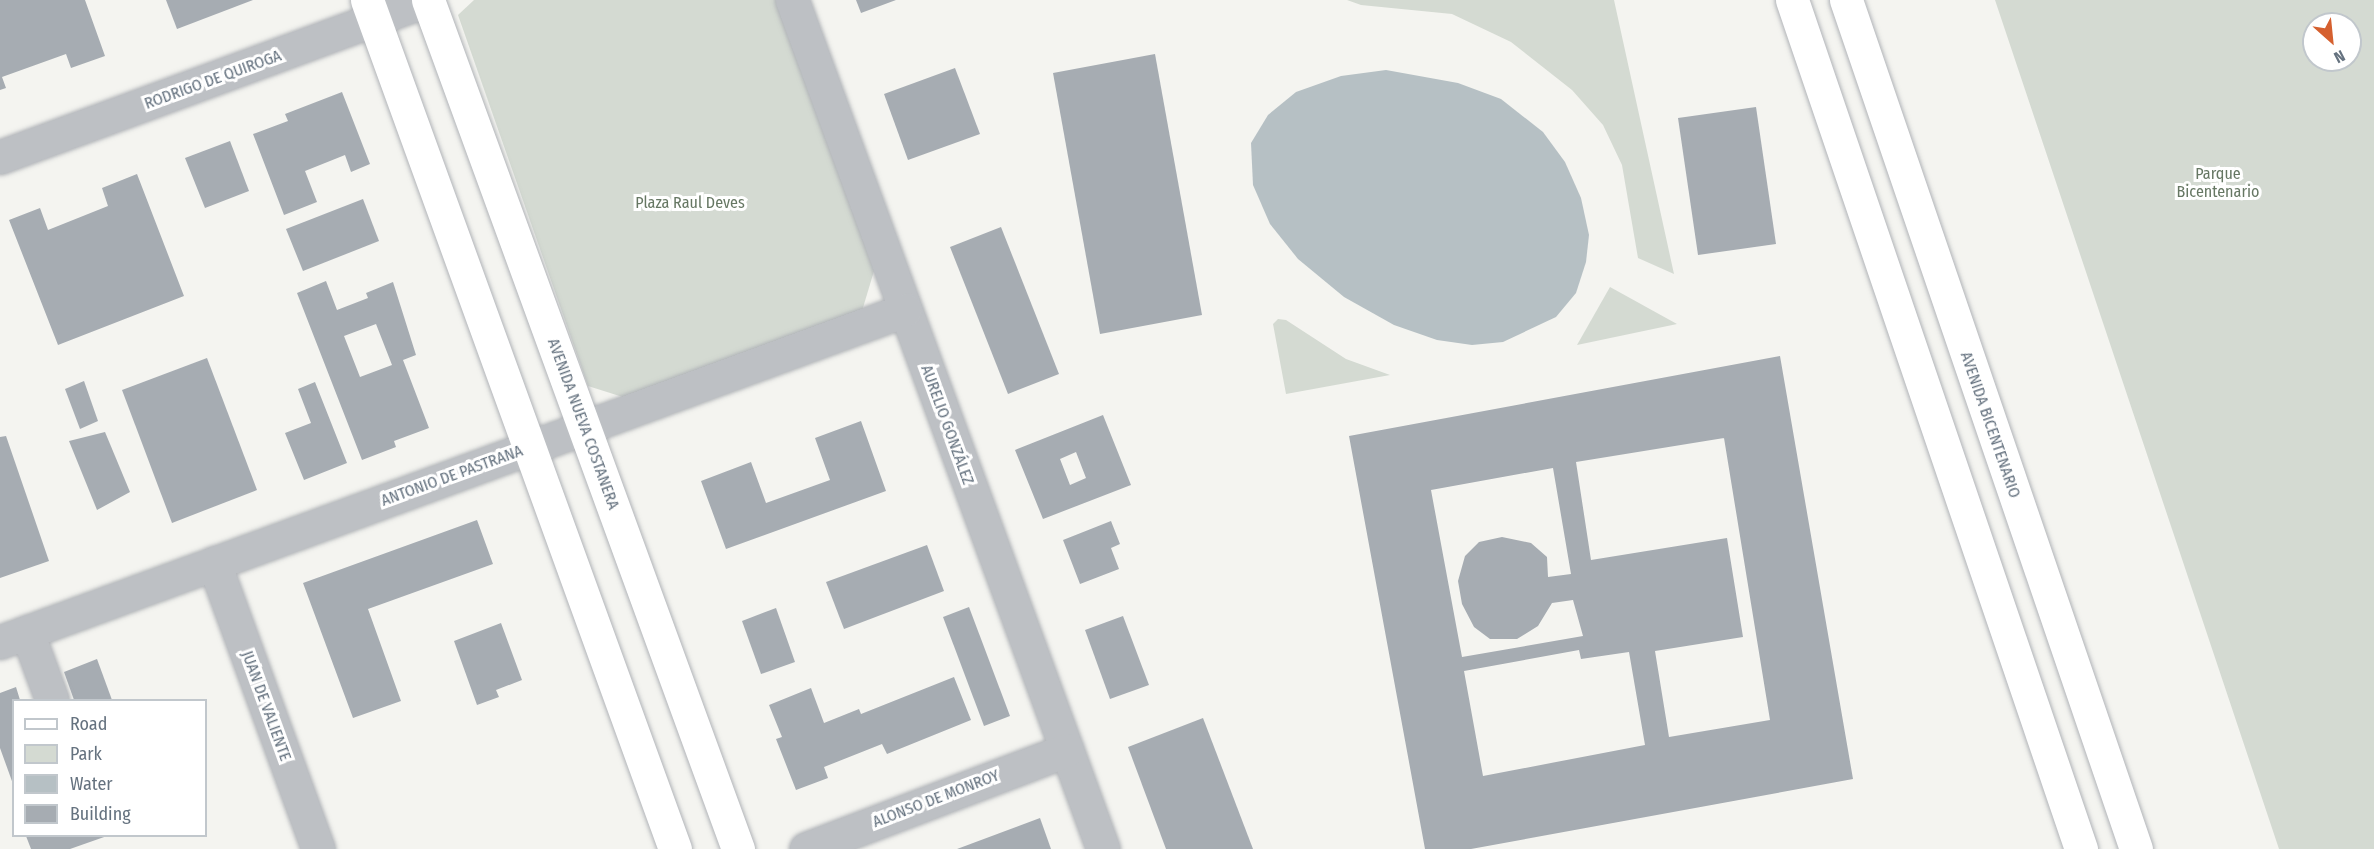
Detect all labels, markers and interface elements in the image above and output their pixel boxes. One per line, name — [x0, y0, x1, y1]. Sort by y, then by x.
north arrow — [2302, 12, 2362, 72]
street label: RODRIGO DE QUIROGA — [142, 46, 284, 114]
text: N — [2331, 46, 2348, 67]
park label: Parque Bicentenario — [2177, 164, 2259, 202]
park label: Plaza Raul Deves — [635, 193, 745, 213]
street label: AVENIDA NUEVA COSTANERA — [543, 336, 623, 512]
street label: AVENIDA BICENTENARIO — [1956, 349, 2024, 501]
street label: AURELIO GONZÁLEZ — [916, 363, 978, 487]
street label: ANTONIO DE PASTRANA — [379, 441, 525, 511]
street label: JUAN DE VALIENTE — [237, 648, 295, 764]
legend — [12, 699, 207, 837]
text: Road — [70, 713, 107, 735]
text: Park — [70, 743, 102, 765]
street label: ALONSO DE MONROY — [870, 766, 1002, 832]
text: Water — [70, 773, 113, 795]
text: Building — [70, 803, 131, 825]

